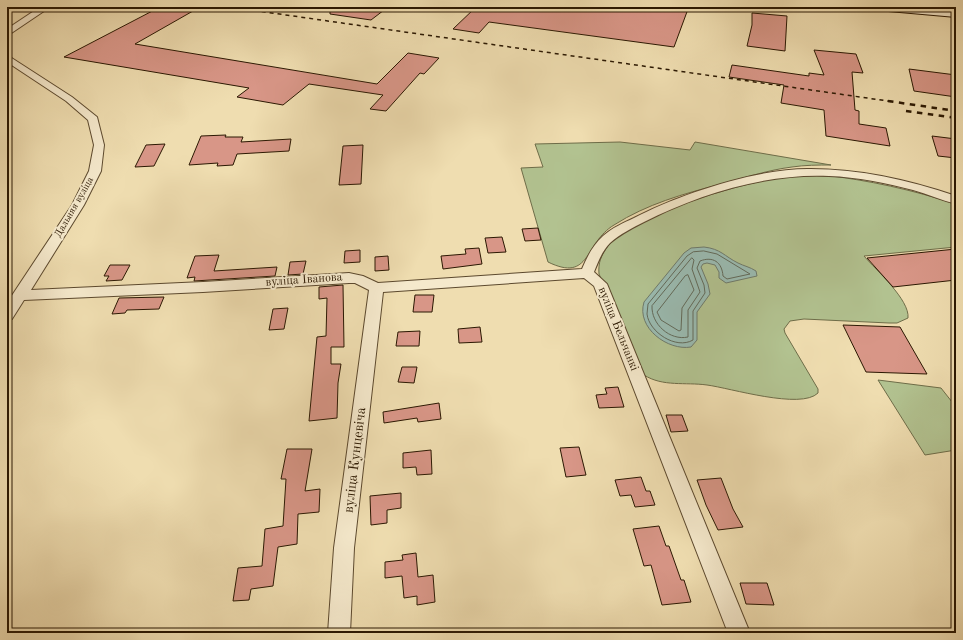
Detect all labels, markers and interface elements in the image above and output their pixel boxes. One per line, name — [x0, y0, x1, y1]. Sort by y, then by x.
street label: Дальняя вуліца — [53, 175, 95, 239]
street label: вуліца Іванова — [265, 270, 343, 289]
street label: вуліца Бельчанкі — [596, 285, 641, 373]
street label: вуліца Кунцевіча — [342, 406, 368, 514]

